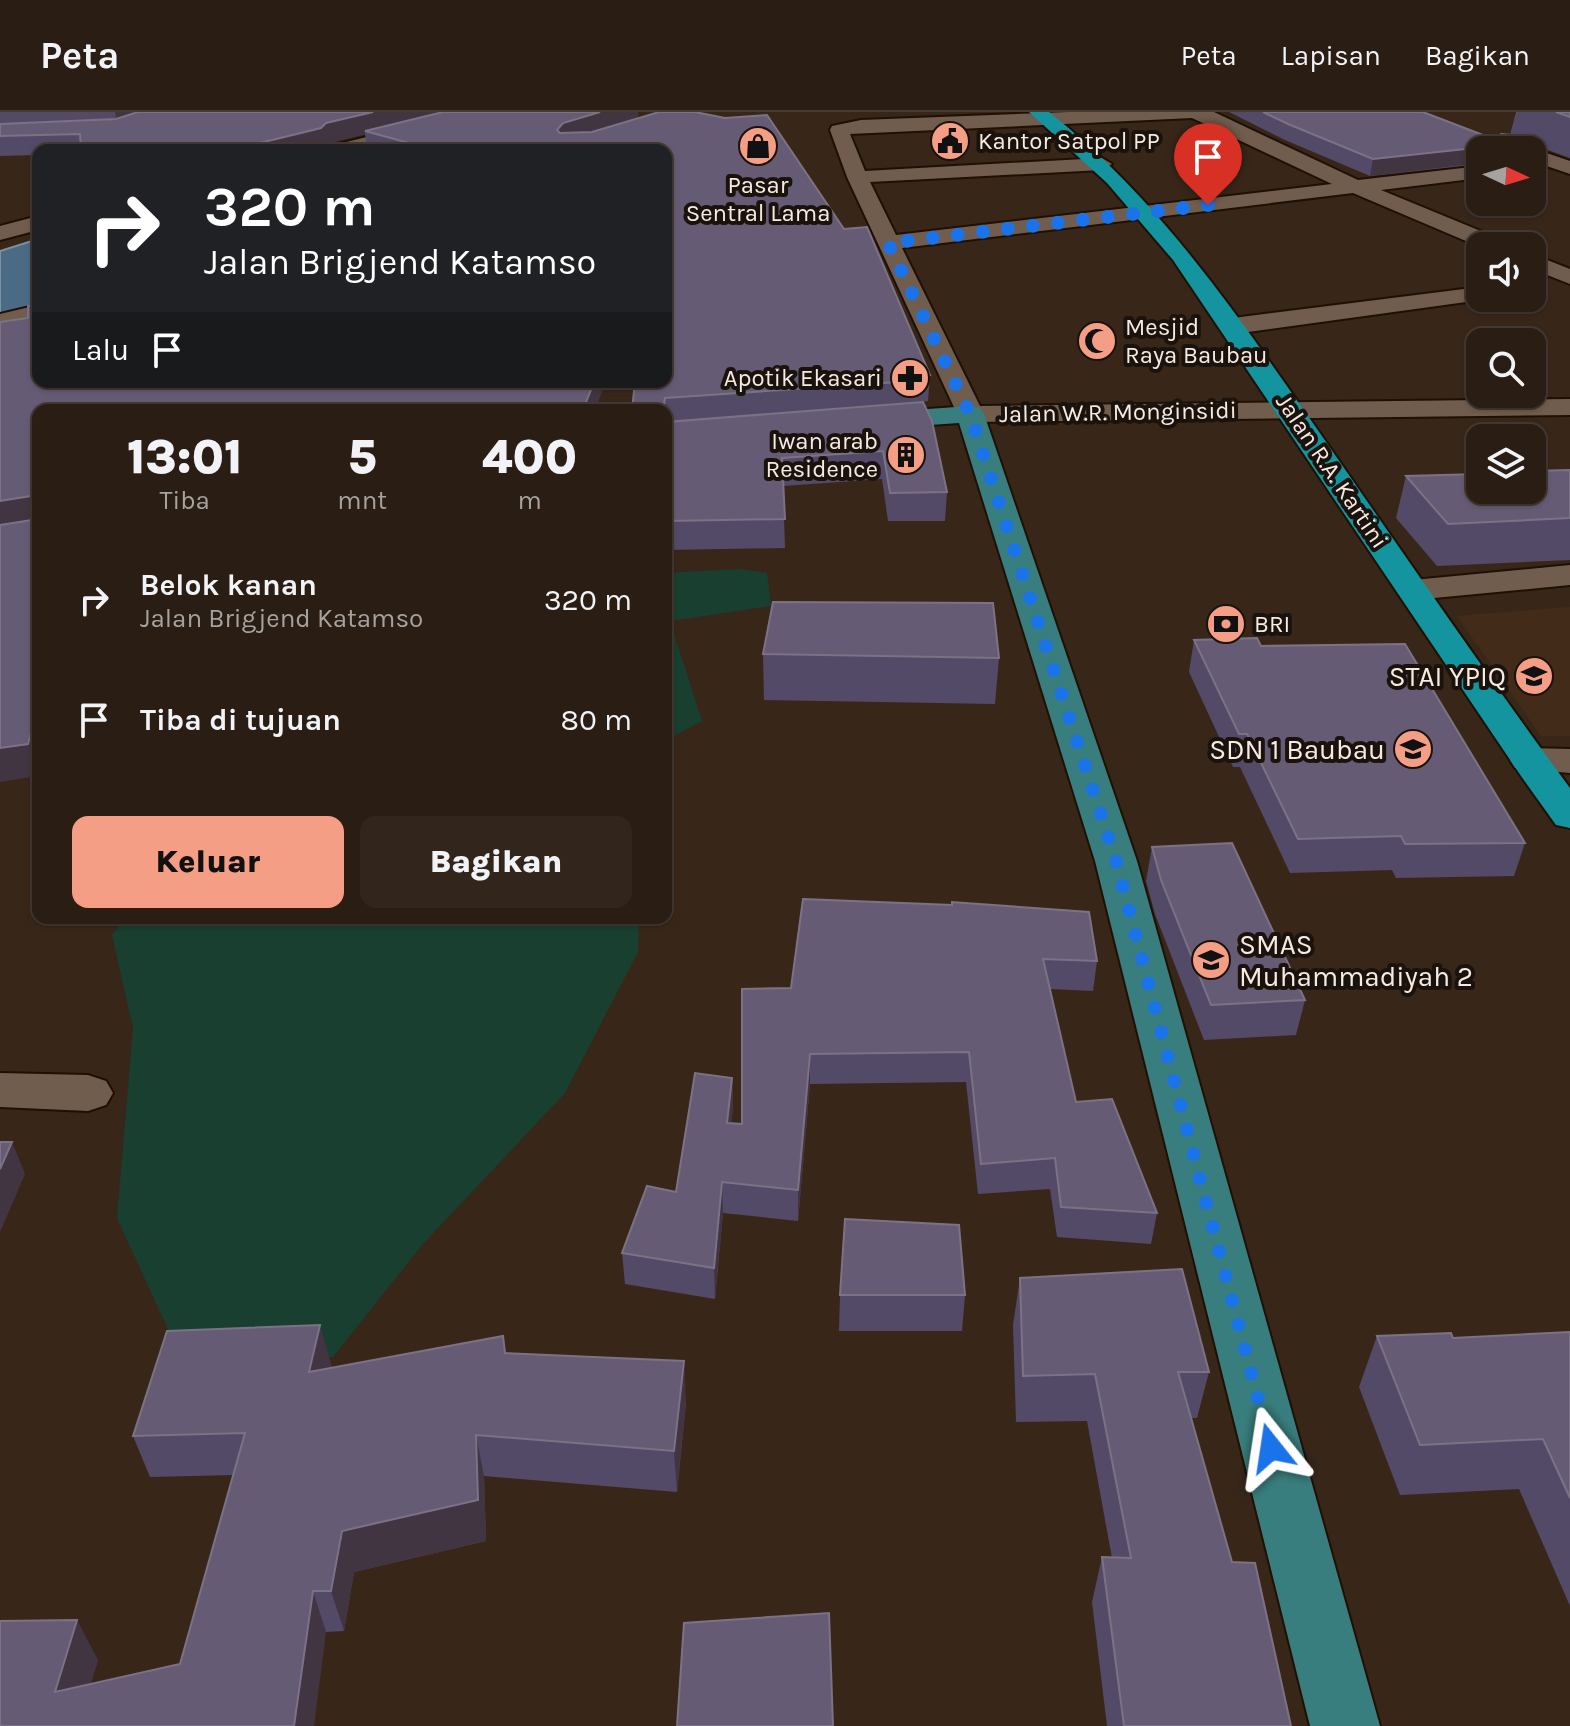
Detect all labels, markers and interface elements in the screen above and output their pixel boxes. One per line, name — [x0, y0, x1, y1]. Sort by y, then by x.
text: Peta — [40, 33, 119, 78]
text: Peta — [1181, 39, 1237, 72]
text: Lapisan — [1281, 39, 1381, 72]
text: Bagikan — [1425, 39, 1530, 72]
public building icon: Kantor Satpol PP — [929, 120, 971, 162]
pin — [1174, 123, 1242, 205]
shop icon: Pasar Sentral Lama — [737, 125, 779, 167]
place label: Kantor Satpol PP — [978, 127, 1160, 155]
icon: arrive — [1186, 135, 1230, 179]
north arrow — [1466, 136, 1546, 216]
map controls — [1466, 136, 1546, 504]
place label: Pasar Sentral Lama — [686, 171, 830, 227]
text: 320 m — [204, 174, 375, 239]
icon: right — [72, 176, 176, 280]
button: sound — [1466, 232, 1546, 312]
text: Jalan Brigjend Katamso — [204, 241, 596, 283]
place label: Mesjid Raya Baubau — [1125, 313, 1268, 369]
mosque icon: Mesjid Raya Baubau — [1076, 320, 1118, 362]
icon: arrive — [145, 328, 189, 372]
button: search — [1466, 328, 1546, 408]
text: Lalu — [72, 332, 129, 368]
pharmacy icon: Apotik Ekasari — [889, 357, 931, 399]
place label: Apotik Ekasari — [724, 364, 882, 392]
street label: Jalan R.A. Kartini — [1270, 389, 1394, 553]
street label: Jalan W.R. Monginsidi — [999, 396, 1237, 428]
button: layers — [1466, 424, 1546, 504]
place label: Iwan arab Residence — [765, 427, 878, 483]
text: 13:01 — [127, 429, 242, 485]
text: 5 — [348, 429, 377, 485]
text: 400 — [482, 429, 577, 485]
building icon: Iwan arab Residence — [885, 434, 927, 476]
text: Tiba — [159, 485, 210, 516]
text: mnt — [337, 485, 387, 516]
text: m — [517, 485, 542, 516]
text: Belok kanan — [140, 567, 317, 603]
icon: right — [72, 578, 116, 622]
text: 320 m — [544, 582, 632, 618]
text: Jalan Brigjend Katamso — [140, 603, 423, 634]
bank icon: BRI — [1205, 603, 1247, 645]
place label: BRI — [1254, 610, 1290, 638]
school or university icon: STAI YPIQ — [1513, 655, 1555, 697]
place label: STAI YPIQ — [1389, 660, 1506, 693]
icon: arrive — [72, 698, 116, 742]
text: Tiba di tujuan — [140, 702, 341, 738]
text: 80 m — [561, 702, 632, 738]
school or university icon: SDN 1 Baubau — [1392, 728, 1434, 770]
place label: SDN 1 Baubau — [1209, 733, 1385, 766]
button: Keluar — [72, 816, 344, 908]
button: Bagikan — [360, 816, 632, 908]
place label: SMAS Muhammadiyah 2 — [1239, 928, 1473, 993]
school or university icon: SMAS Muhammadiyah 2 — [1190, 939, 1232, 981]
position arrow — [1229, 1406, 1313, 1490]

